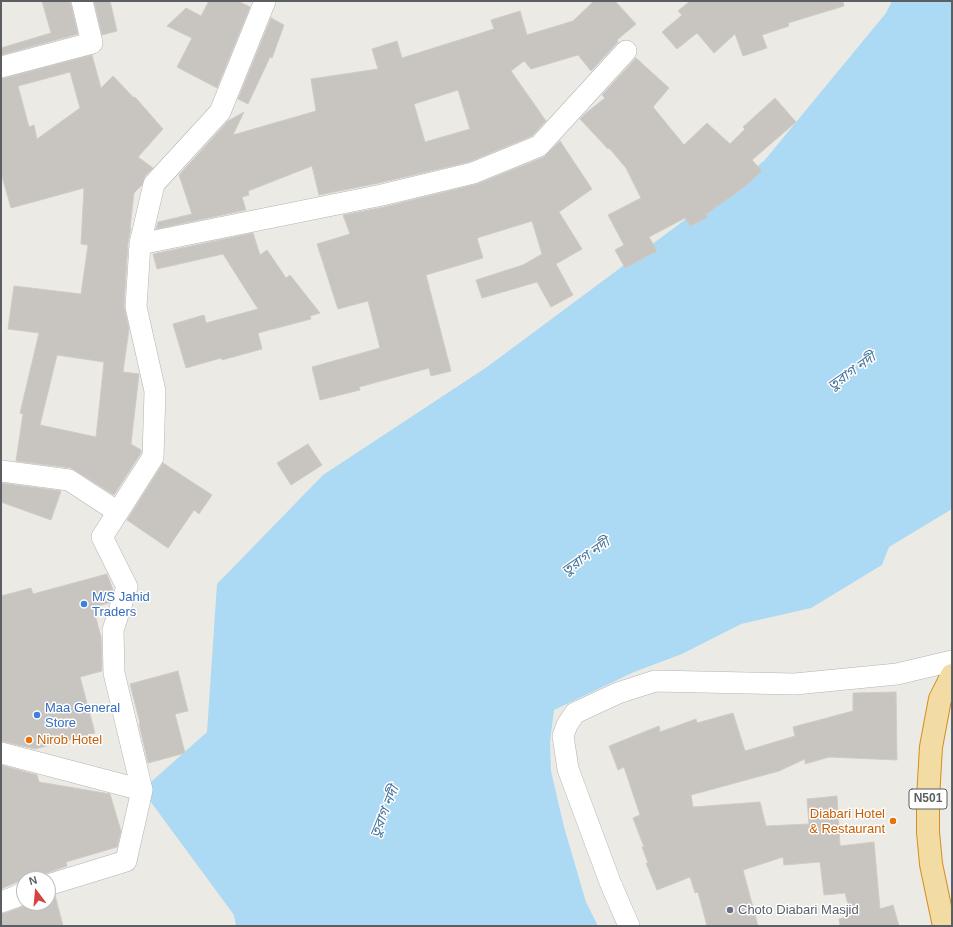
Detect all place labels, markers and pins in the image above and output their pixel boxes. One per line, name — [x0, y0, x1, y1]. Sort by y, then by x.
place label: M/S Jahid Traders — [92, 589, 150, 620]
marker: M/S Jahid Traders — [79, 599, 89, 609]
place label: Maa General Store — [45, 700, 120, 731]
marker: Maa General Store — [32, 710, 42, 720]
place label: Nirob Hotel — [37, 732, 102, 748]
marker: Nirob Hotel — [24, 735, 34, 745]
place label: Diabari Hotel & Restaurant — [809, 806, 885, 837]
marker: Diabari Hotel & Restaurant — [888, 816, 898, 826]
place label: Choto Diabari Masjid — [738, 902, 859, 918]
marker: Choto Diabari Masjid — [725, 905, 735, 915]

